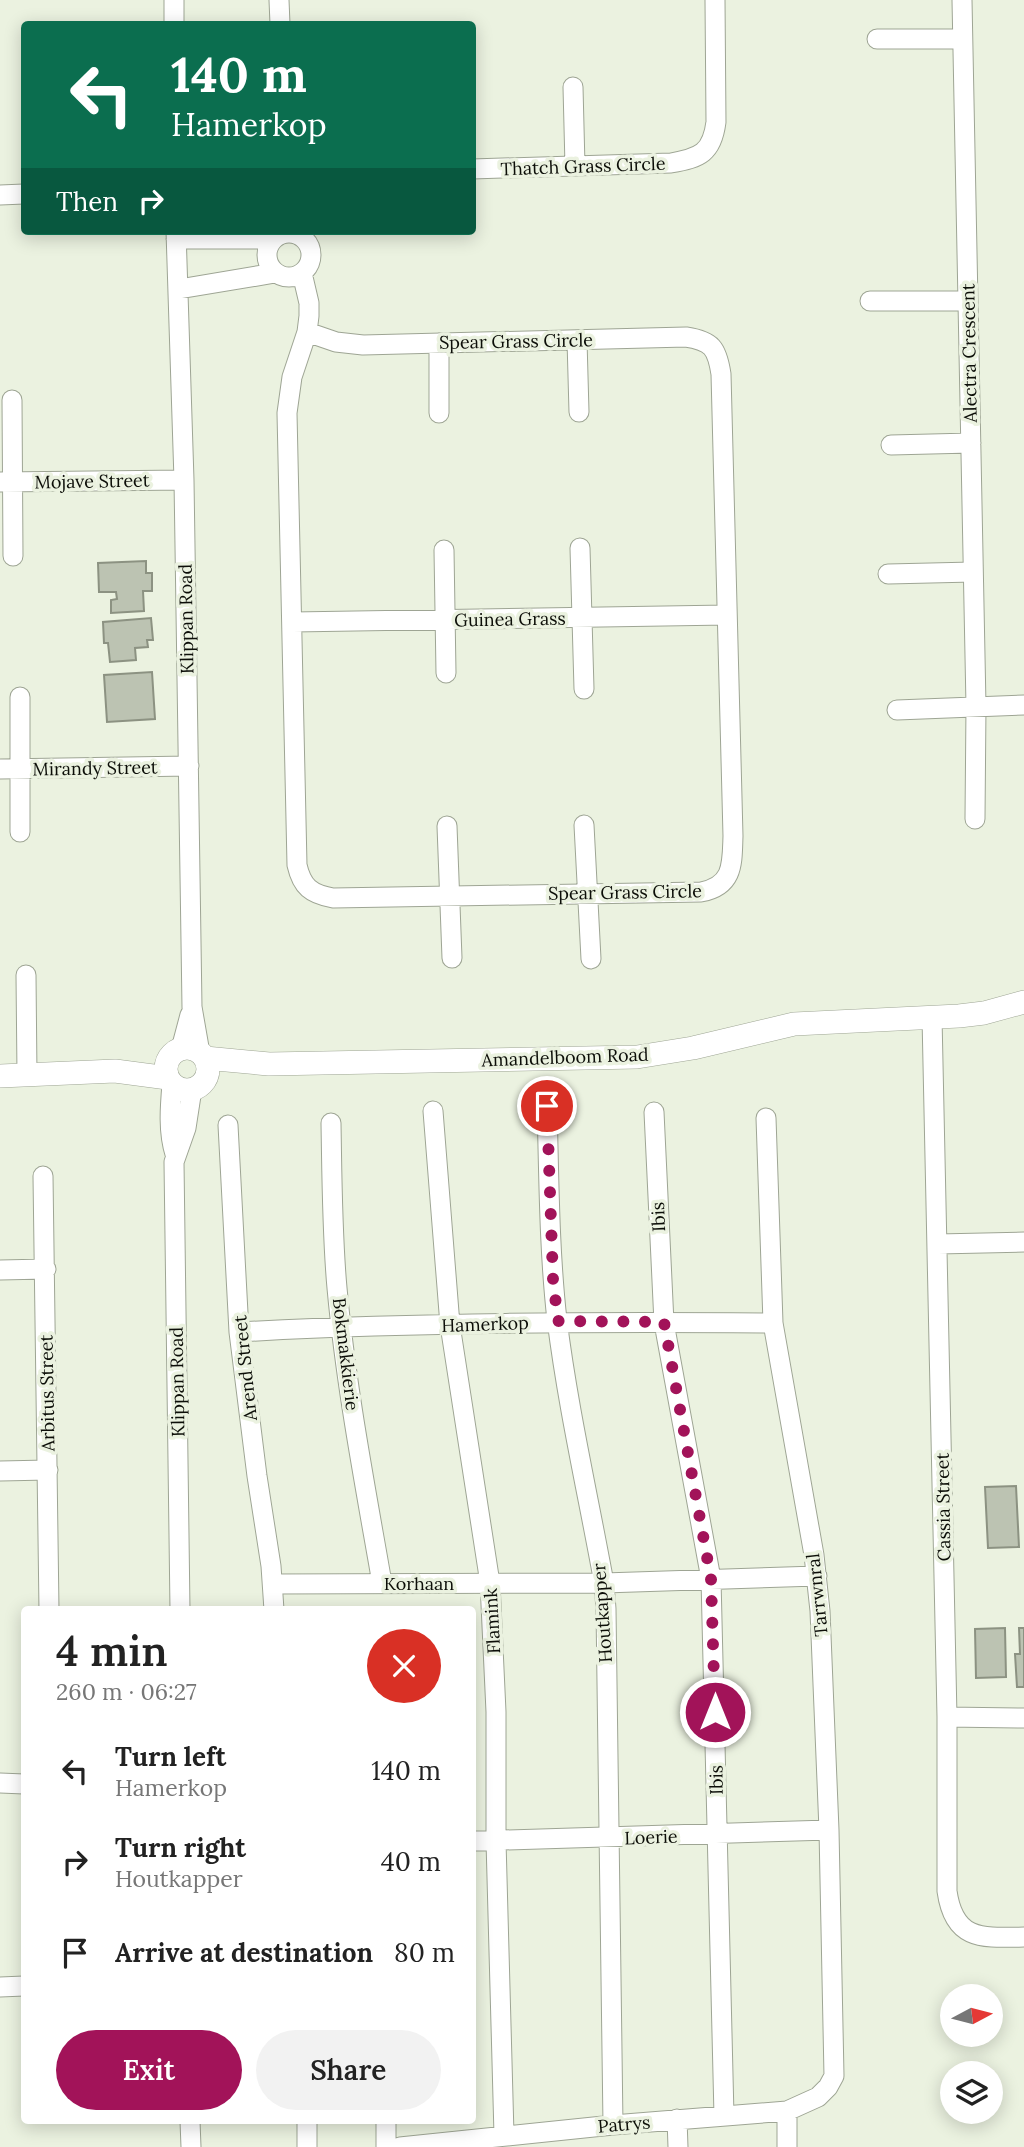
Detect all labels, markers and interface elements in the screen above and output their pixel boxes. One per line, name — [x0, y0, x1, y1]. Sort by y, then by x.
text: 140 m — [171, 43, 307, 105]
icon: left — [56, 49, 147, 140]
text: Hamerkop — [171, 104, 327, 145]
street label: Thatch Grass Circle — [500, 152, 666, 180]
icon: right — [132, 182, 170, 220]
text: Then — [56, 185, 118, 218]
street label: Alectra Crescent — [956, 283, 982, 424]
street label: Spear Grass Circle — [439, 328, 593, 354]
street label: Mojave Street — [34, 468, 150, 494]
street label: Klippan Road — [174, 563, 198, 674]
street label: Guinea Grass — [454, 607, 566, 631]
street label: Mirandy Street — [32, 755, 158, 781]
street label: Spear Grass Circle — [548, 879, 702, 905]
street label: Amandelboom Road — [480, 1043, 649, 1071]
pin — [517, 1076, 577, 1136]
icon: arrive — [528, 1087, 566, 1125]
street label: Ibis — [646, 1201, 670, 1233]
street label: Bokmakkierie — [328, 1296, 364, 1412]
street label: Hamerkop — [441, 1311, 529, 1337]
street label: Arend Street — [228, 1314, 262, 1423]
street label: Klippan Road — [165, 1326, 189, 1437]
street label: Arbitus Street — [34, 1334, 60, 1453]
street label: Cassia Street — [931, 1452, 955, 1562]
street label: Tarrwnral — [801, 1552, 833, 1638]
street label: Houtkapper — [587, 1562, 617, 1664]
street label: Korhaan — [384, 1572, 454, 1595]
street label: Flamink — [479, 1587, 505, 1654]
text: 4 min — [56, 1624, 168, 1678]
button: close — [367, 1629, 441, 1703]
position arrow — [678, 1675, 752, 1749]
text: 260 m · 06:27 — [56, 1677, 197, 1706]
text: Turn left — [115, 1740, 226, 1773]
icon: left — [56, 1752, 94, 1790]
text: 140 m — [371, 1754, 441, 1787]
street label: Ibis — [704, 1765, 728, 1795]
text: Hamerkop — [115, 1773, 227, 1802]
street label: Loerie — [624, 1825, 678, 1849]
text: Turn right — [115, 1831, 246, 1864]
icon: right — [56, 1843, 94, 1881]
text: 40 m — [381, 1845, 441, 1878]
text: Houtkapper — [115, 1864, 243, 1893]
icon: arrive — [56, 1934, 94, 1972]
text: Arrive at destination — [115, 1936, 373, 1969]
text: 80 m — [394, 1936, 455, 1969]
north arrow — [940, 1984, 1003, 2048]
map controls — [940, 1984, 1003, 2124]
button: Exit — [56, 2030, 242, 2110]
button: Share — [256, 2030, 441, 2110]
button: layers — [940, 2061, 1003, 2124]
street label: Patrys — [597, 2110, 651, 2138]

